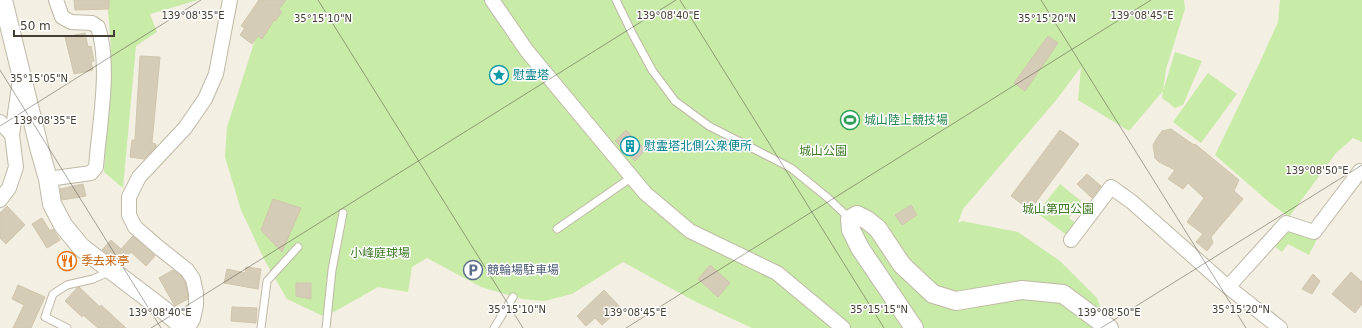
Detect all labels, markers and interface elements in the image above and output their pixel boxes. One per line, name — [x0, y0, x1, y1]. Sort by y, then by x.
text: 139°08'35"E — [161, 10, 225, 21]
text: 139°08'40"E — [636, 10, 700, 21]
text: 139°08'45"E — [1110, 10, 1174, 21]
scale bar — [14, 12, 114, 38]
text: 35°15'10"N — [294, 13, 352, 24]
text: 35°15'20"N — [1018, 13, 1076, 24]
text: 50 m — [20, 19, 51, 33]
place icon: 慰霊塔 — [488, 64, 510, 86]
place label: 慰霊塔 — [513, 68, 549, 82]
text: 35°15'05"N — [10, 73, 68, 84]
sports icon: 城山陸上競技場 — [839, 109, 861, 131]
place label: 城山陸上競技場 — [864, 113, 948, 127]
text: 139°08'35"E — [13, 115, 77, 126]
building icon: 慰霊塔北側公衆便所 — [619, 135, 641, 157]
place label: 慰霊塔北側公衆便所 — [644, 139, 752, 153]
park label: 城山公園 — [799, 144, 847, 158]
text: 139°08'50"E — [1285, 165, 1349, 176]
park label: 城山第四公園 — [1022, 202, 1094, 216]
park label: 小峰庭球場 — [350, 246, 410, 260]
restaurant icon: 季去来亭 — [56, 250, 78, 272]
place label: 季去来亭 — [81, 254, 129, 268]
parking icon: 競輪場駐車場 — [462, 259, 484, 281]
place label: 競輪場駐車場 — [487, 263, 559, 277]
text: 35°15'10"N — [488, 304, 546, 315]
text: 35°15'15"N — [850, 304, 908, 315]
text: 35°15'20"N — [1212, 304, 1270, 315]
text: 139°08'40"E — [128, 307, 192, 318]
text: 139°08'45"E — [603, 307, 667, 318]
text: 139°08'50"E — [1077, 307, 1141, 318]

